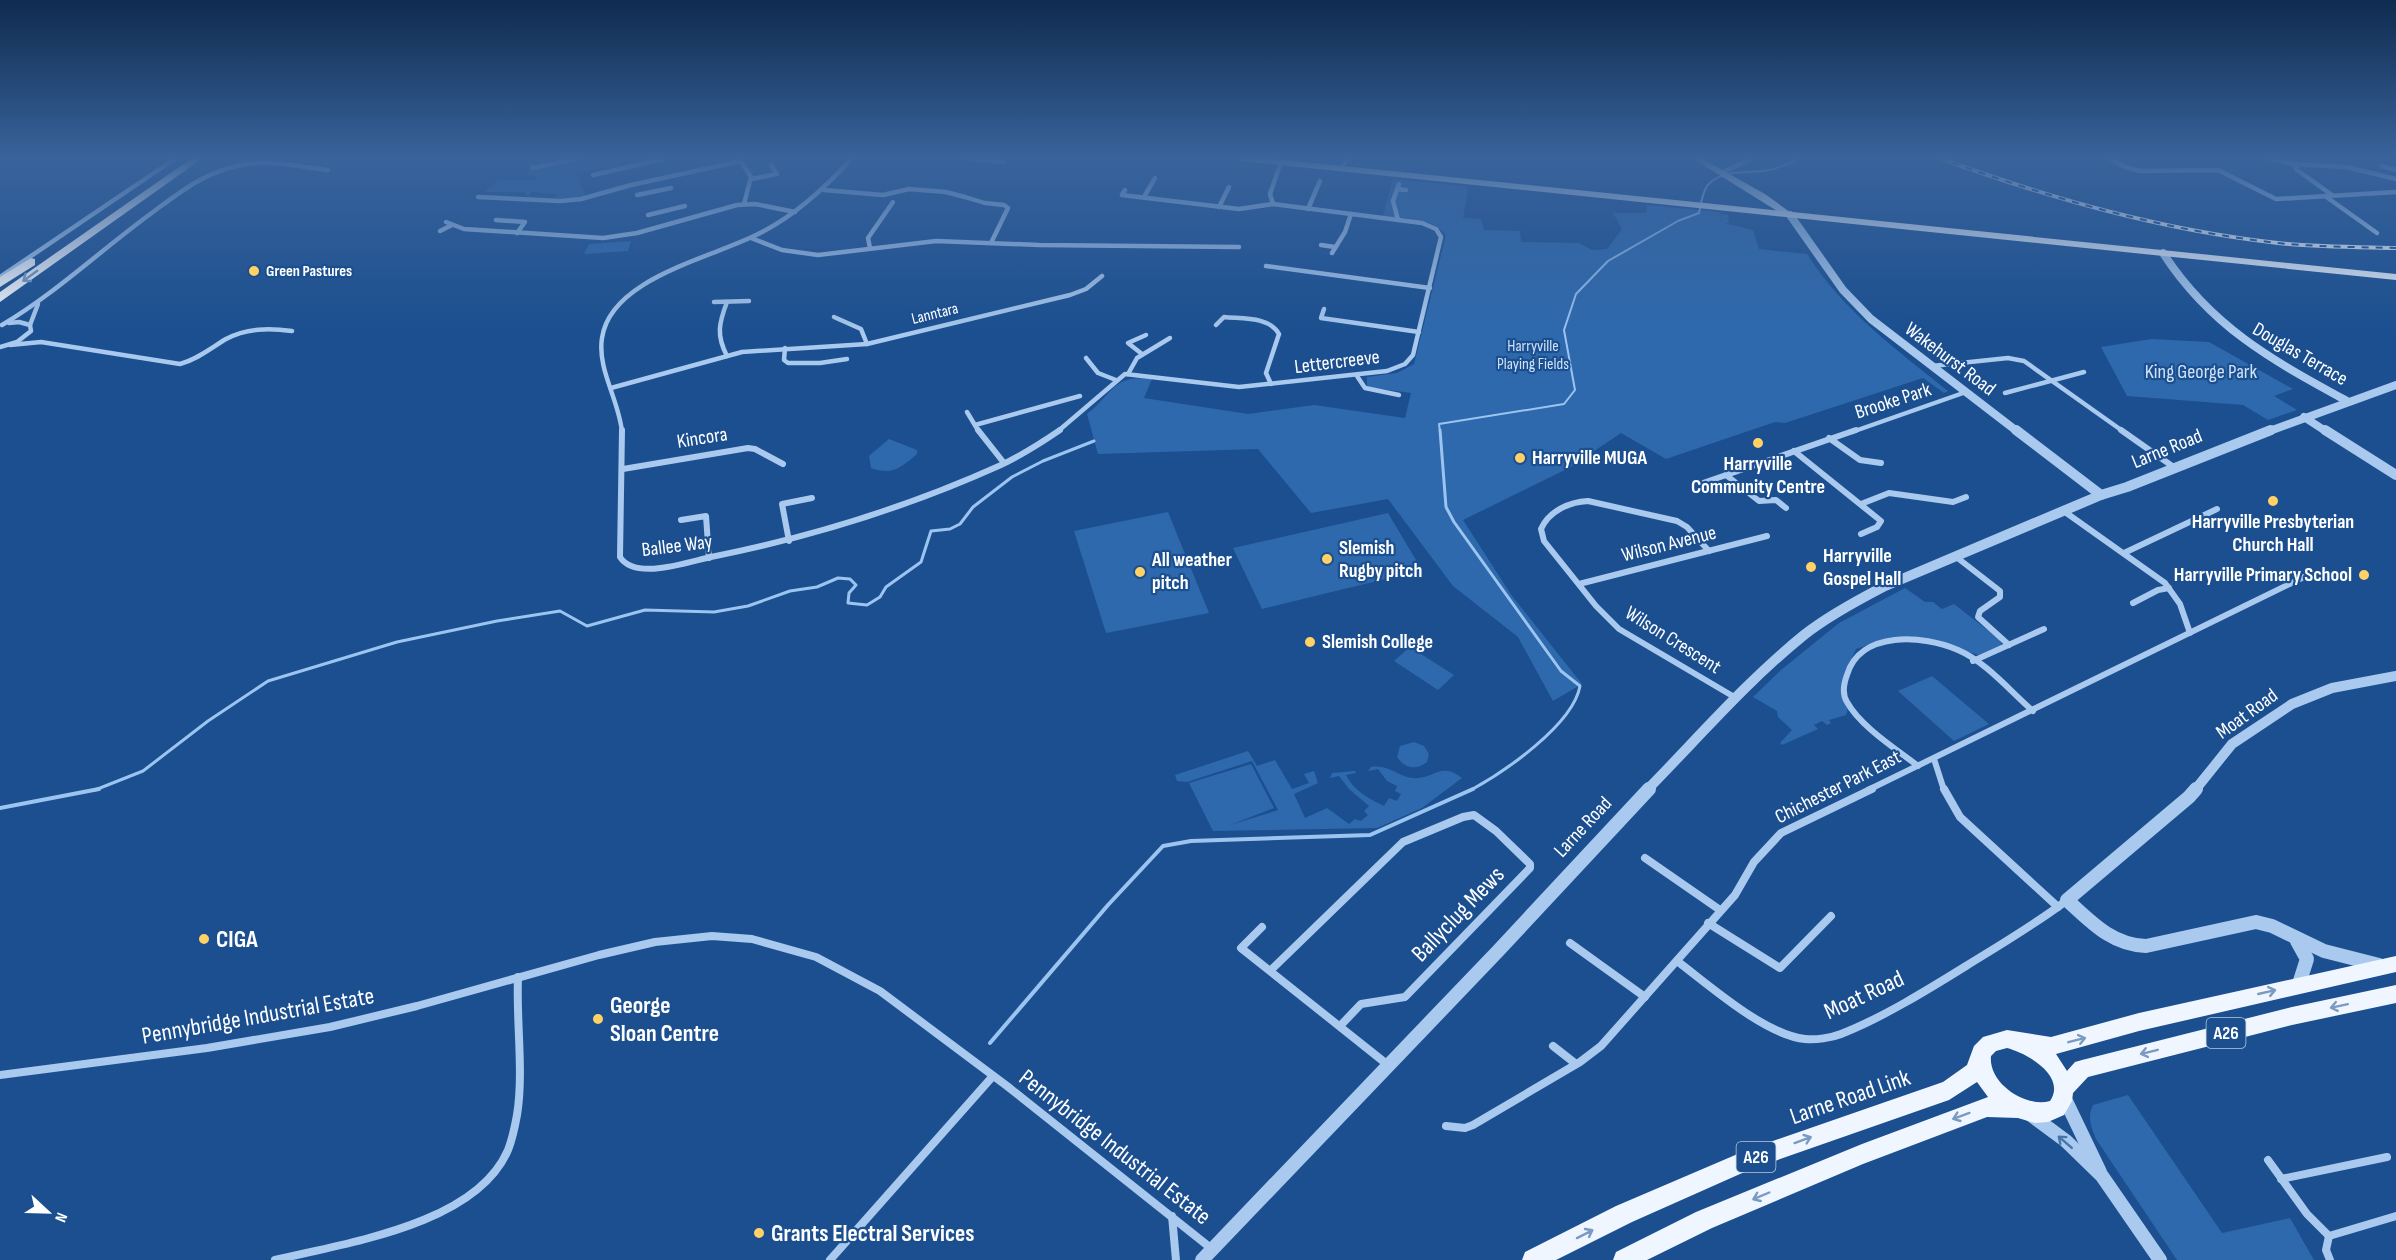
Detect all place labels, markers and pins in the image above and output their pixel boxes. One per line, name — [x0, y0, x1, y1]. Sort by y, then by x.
place label: Green Pastures — [266, 262, 352, 281]
marker: Green Pastures — [247, 264, 261, 278]
marker: Harryville Community Centre — [1751, 436, 1765, 450]
place label: Harryville MUGA — [1532, 446, 1647, 470]
marker: Harryville MUGA — [1513, 451, 1527, 465]
place label: Harryville Community Centre — [1691, 452, 1825, 499]
marker: Harryville Presbyterian Church Hall — [2266, 494, 2280, 508]
place label: Harryville Presbyterian Church Hall — [2192, 510, 2354, 557]
place label: Slemish Rugby pitch — [1339, 536, 1422, 583]
place label: Harryville Gospel Hall — [1823, 544, 1901, 591]
place label: All weather pitch — [1151, 548, 1232, 595]
marker: Slemish Rugby pitch — [1320, 552, 1334, 566]
marker: Harryville Gospel Hall — [1804, 560, 1818, 574]
place label: Harryville Primary School — [2174, 563, 2352, 587]
marker: All weather pitch — [1133, 565, 1147, 579]
marker: Harryville Primary School — [2357, 568, 2371, 582]
place label: Slemish College — [1322, 630, 1433, 654]
marker: Slemish College — [1303, 635, 1317, 649]
place label: CIGA — [216, 925, 258, 954]
marker: CIGA — [197, 932, 211, 946]
place label: George Sloan Centre — [610, 991, 719, 1048]
marker: George Sloan Centre — [591, 1012, 605, 1026]
place label: Grants Electral Services — [771, 1219, 974, 1248]
marker: Grants Electral Services — [752, 1226, 766, 1240]

